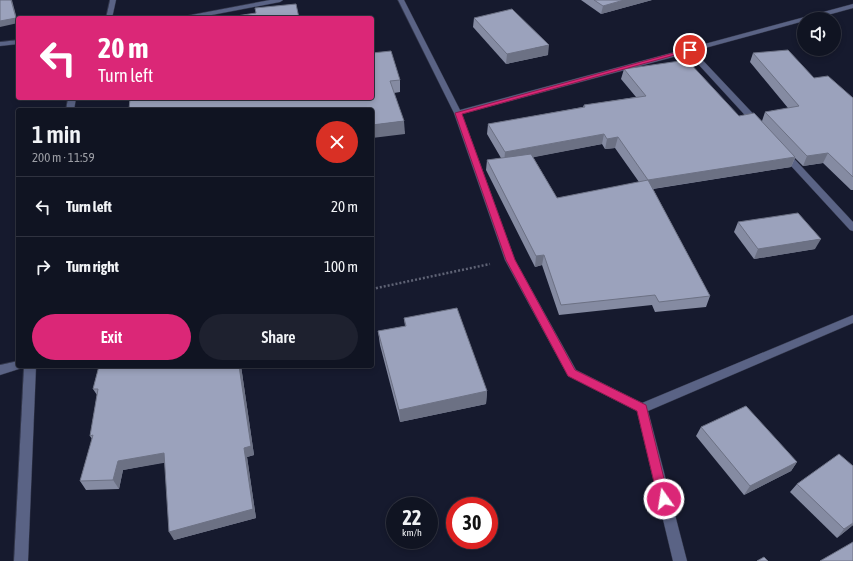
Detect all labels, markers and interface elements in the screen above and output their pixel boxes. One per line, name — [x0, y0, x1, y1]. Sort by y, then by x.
map controls — [797, 12, 841, 56]
button: sound — [797, 12, 841, 56]
icon: left — [32, 32, 84, 84]
text: 20 m — [98, 32, 148, 64]
pin — [673, 33, 707, 67]
icon: arrive — [679, 39, 701, 61]
text: Turn left — [98, 65, 153, 86]
text: 1 min — [32, 121, 81, 148]
button: close — [316, 121, 358, 163]
text: 200 m · 11:59 — [32, 150, 95, 165]
icon: left — [32, 196, 54, 218]
text: Turn left — [66, 198, 112, 215]
text: 20 m — [331, 198, 358, 215]
icon: right — [32, 256, 54, 278]
text: Turn right — [66, 258, 119, 275]
text: 100 m — [324, 258, 358, 275]
button: Exit — [32, 314, 191, 360]
button: Share — [199, 314, 358, 360]
position arrow — [643, 478, 685, 520]
speed limit sign: 30 — [446, 497, 498, 549]
text: 22 — [403, 506, 421, 529]
text: km/h — [402, 527, 422, 538]

